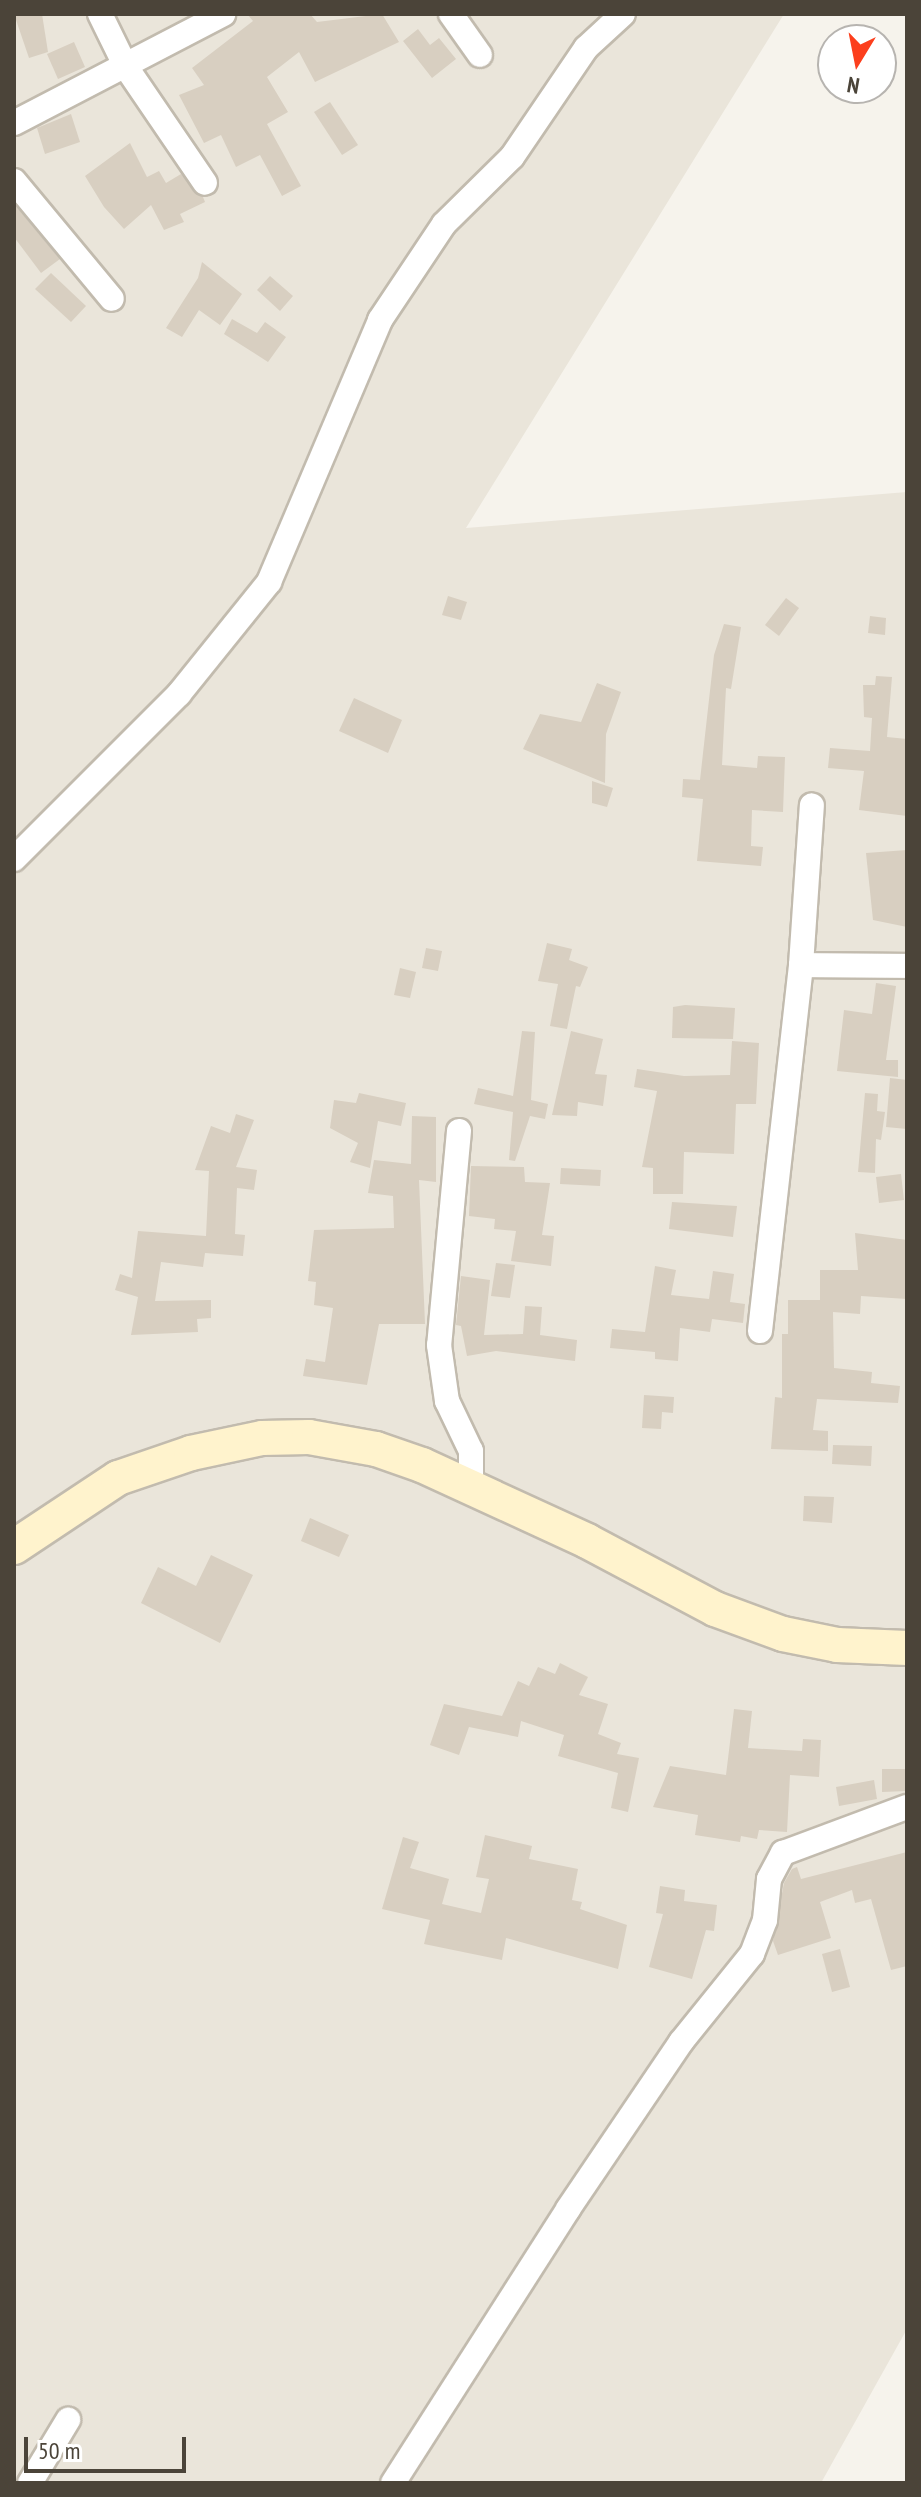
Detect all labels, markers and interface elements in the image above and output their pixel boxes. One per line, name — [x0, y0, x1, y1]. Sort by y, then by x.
north arrow — [817, 24, 897, 104]
text: N — [845, 71, 861, 100]
scale bar — [28, 2421, 190, 2471]
text: 50 m — [38, 2435, 80, 2466]

